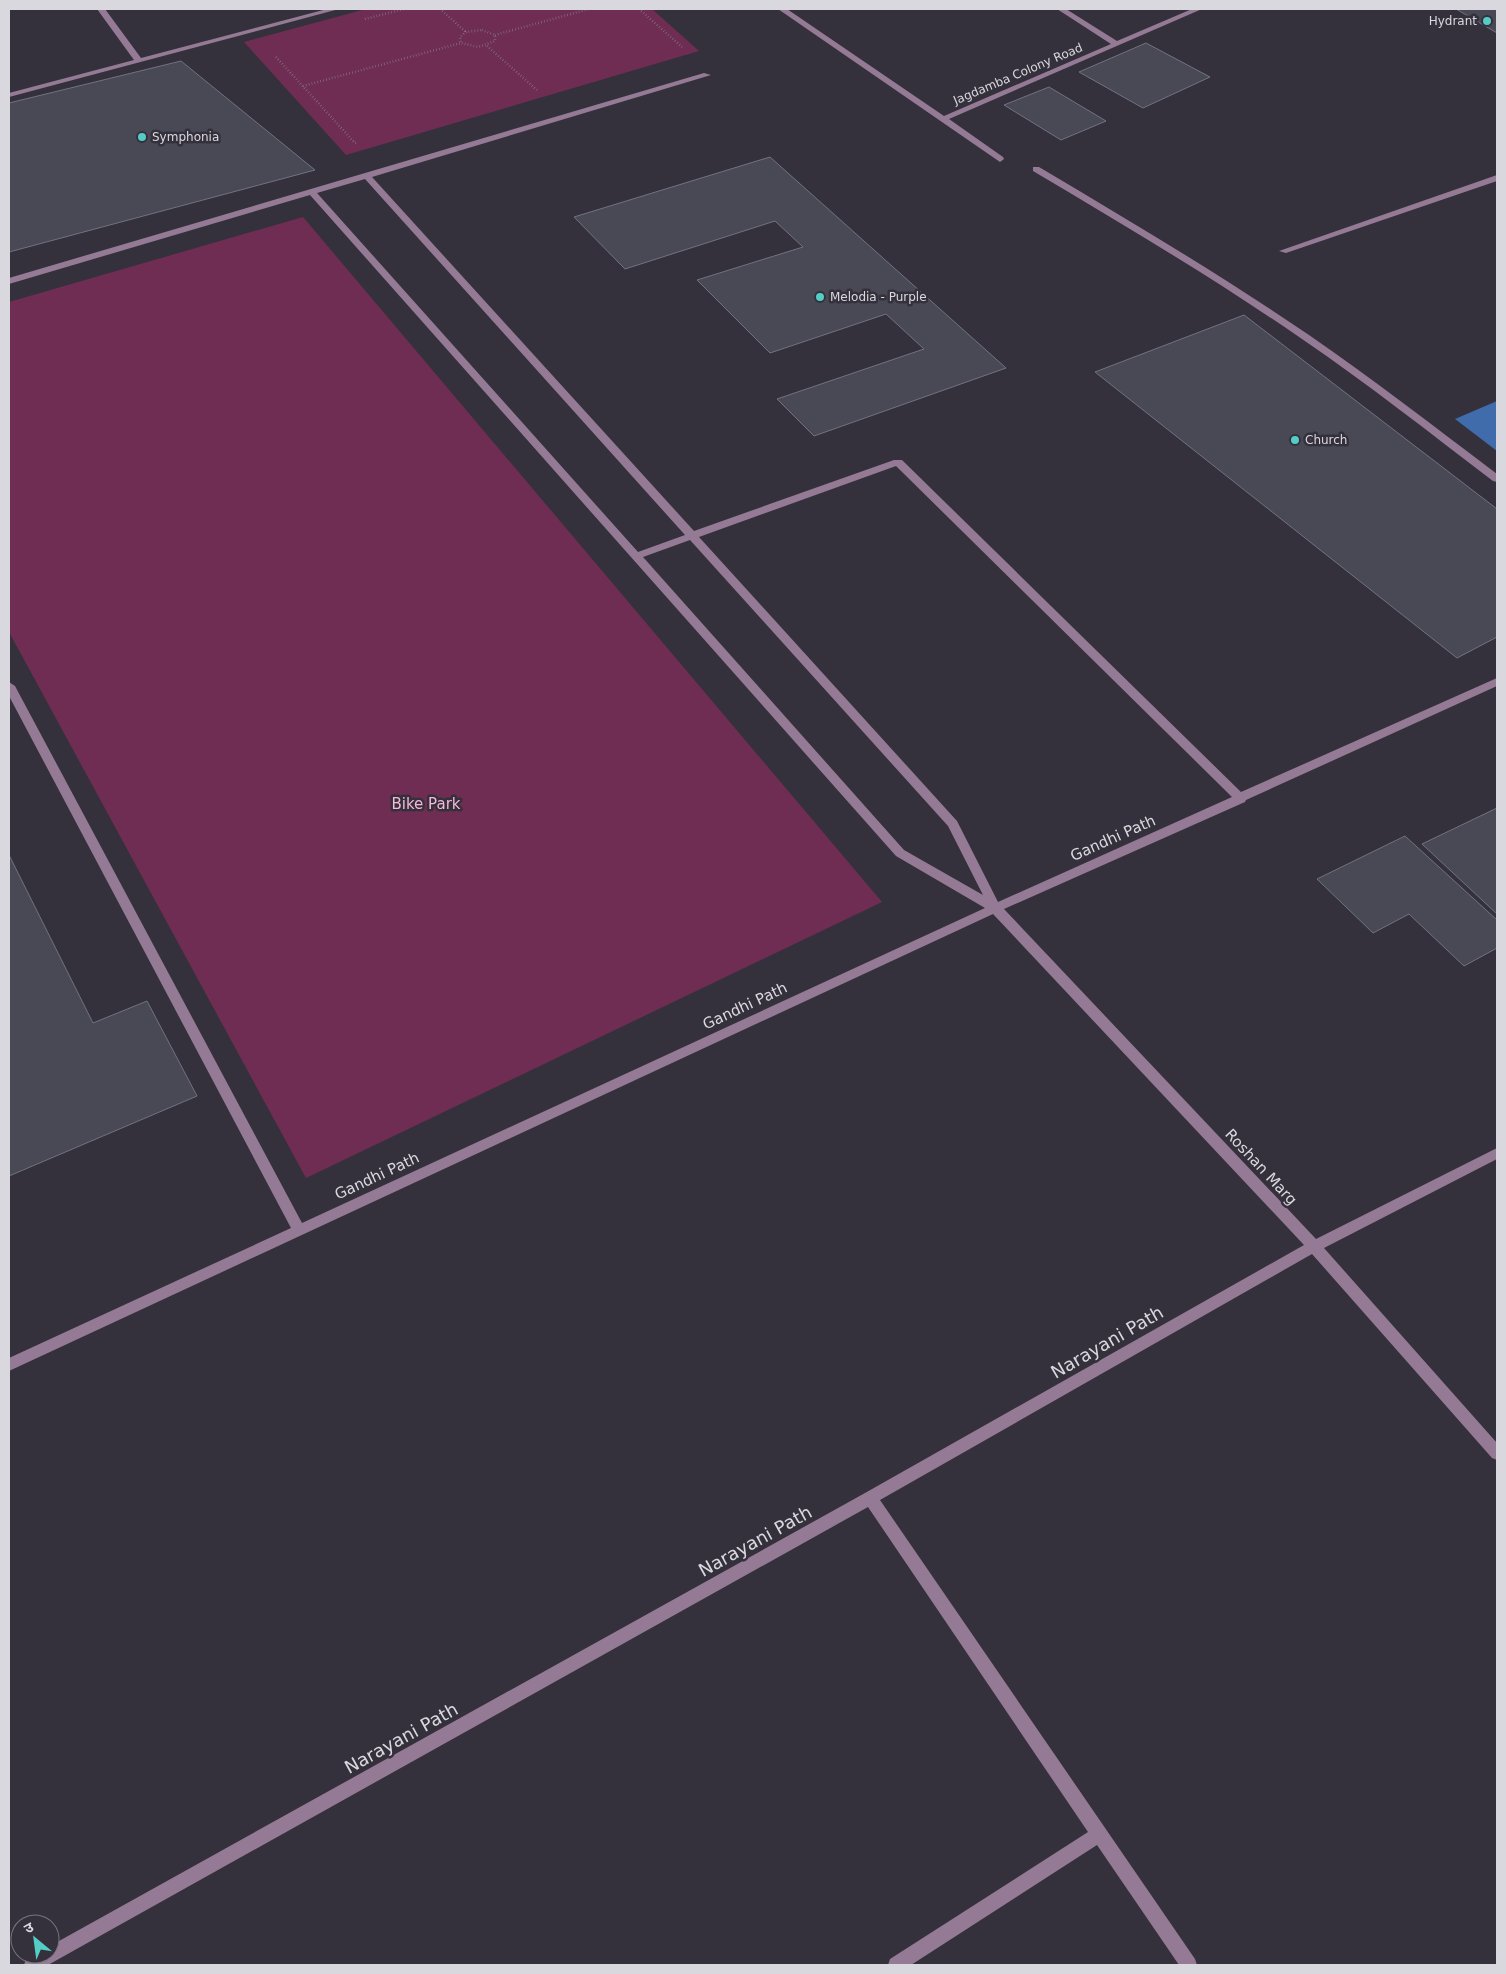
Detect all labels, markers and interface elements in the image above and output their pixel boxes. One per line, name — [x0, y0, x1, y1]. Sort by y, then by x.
place label: Hydrant — [1429, 14, 1477, 28]
marker: Hydrant — [1481, 15, 1493, 27]
street label: Jagdamba Colony Road — [950, 40, 1085, 108]
place label: Symphonia — [152, 130, 219, 144]
marker: Symphonia — [136, 131, 148, 143]
place label: Melodia - Purple — [830, 290, 927, 304]
marker: Melodia - Purple — [814, 291, 826, 303]
place label: Church — [1305, 433, 1347, 447]
marker: Church — [1289, 434, 1301, 446]
park label: Bike Park — [391, 795, 461, 813]
street label: Gandhi Path — [1068, 811, 1158, 865]
street label: Gandhi Path — [700, 979, 790, 1033]
street label: Roshan Marg — [1221, 1125, 1301, 1209]
street label: Gandhi Path — [332, 1149, 422, 1203]
street label: Narayani Path — [1047, 1301, 1167, 1383]
street label: Narayani Path — [695, 1501, 815, 1581]
street label: Narayani Path — [341, 1698, 461, 1778]
north arrow — [10, 1914, 60, 1964]
text: उ — [21, 1918, 37, 1937]

